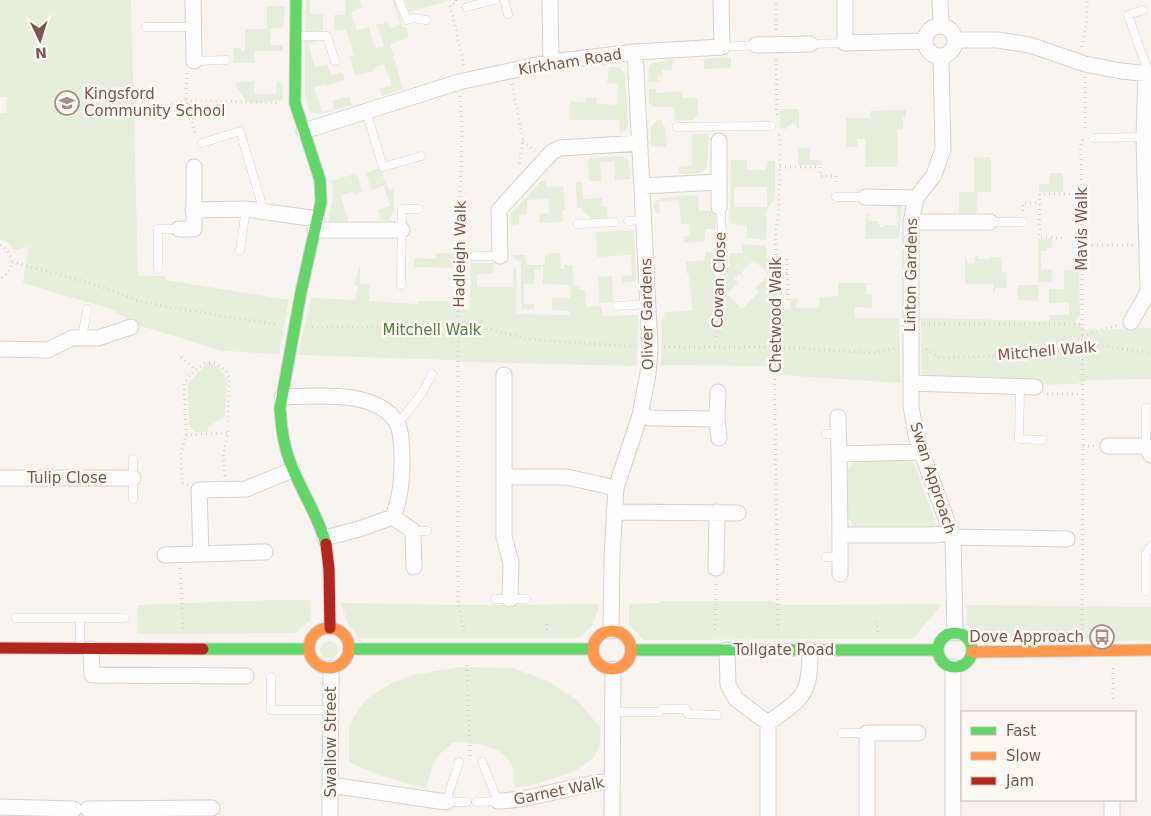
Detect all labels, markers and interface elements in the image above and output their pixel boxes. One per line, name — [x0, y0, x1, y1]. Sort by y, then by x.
north arrow — [15, 15, 65, 65]
text: N — [35, 45, 47, 61]
street label: Kirkham Road — [517, 45, 623, 79]
place label: Kingsford Community School — [84, 85, 225, 120]
school or university icon: Kingsford Community School — [54, 90, 80, 116]
street label: Mavis Walk — [1073, 187, 1091, 271]
street label: Hadleigh Walk — [450, 200, 470, 308]
street label: Linton Gardens — [901, 218, 921, 332]
street label: Cowan Close — [708, 232, 730, 328]
street label: Chetwood Walk — [767, 257, 785, 373]
street label: Oliver Gardens — [637, 258, 657, 370]
park label: Mitchell Walk — [383, 321, 482, 339]
street label: Mitchell Walk — [997, 338, 1097, 364]
street label: Swan Approach — [906, 420, 960, 536]
street label: Tulip Close — [26, 469, 107, 487]
bus stop icon: Dove Approach — [1089, 624, 1115, 650]
place label: Dove Approach — [969, 628, 1084, 646]
street label: Tollgate Road — [733, 641, 834, 659]
street label: Swallow Street — [322, 686, 340, 798]
legend — [961, 711, 1136, 801]
text: Fast — [1006, 722, 1036, 740]
text: Slow — [1006, 747, 1041, 765]
text: Jam — [1005, 772, 1034, 790]
street label: Garnet Walk — [512, 773, 606, 809]

